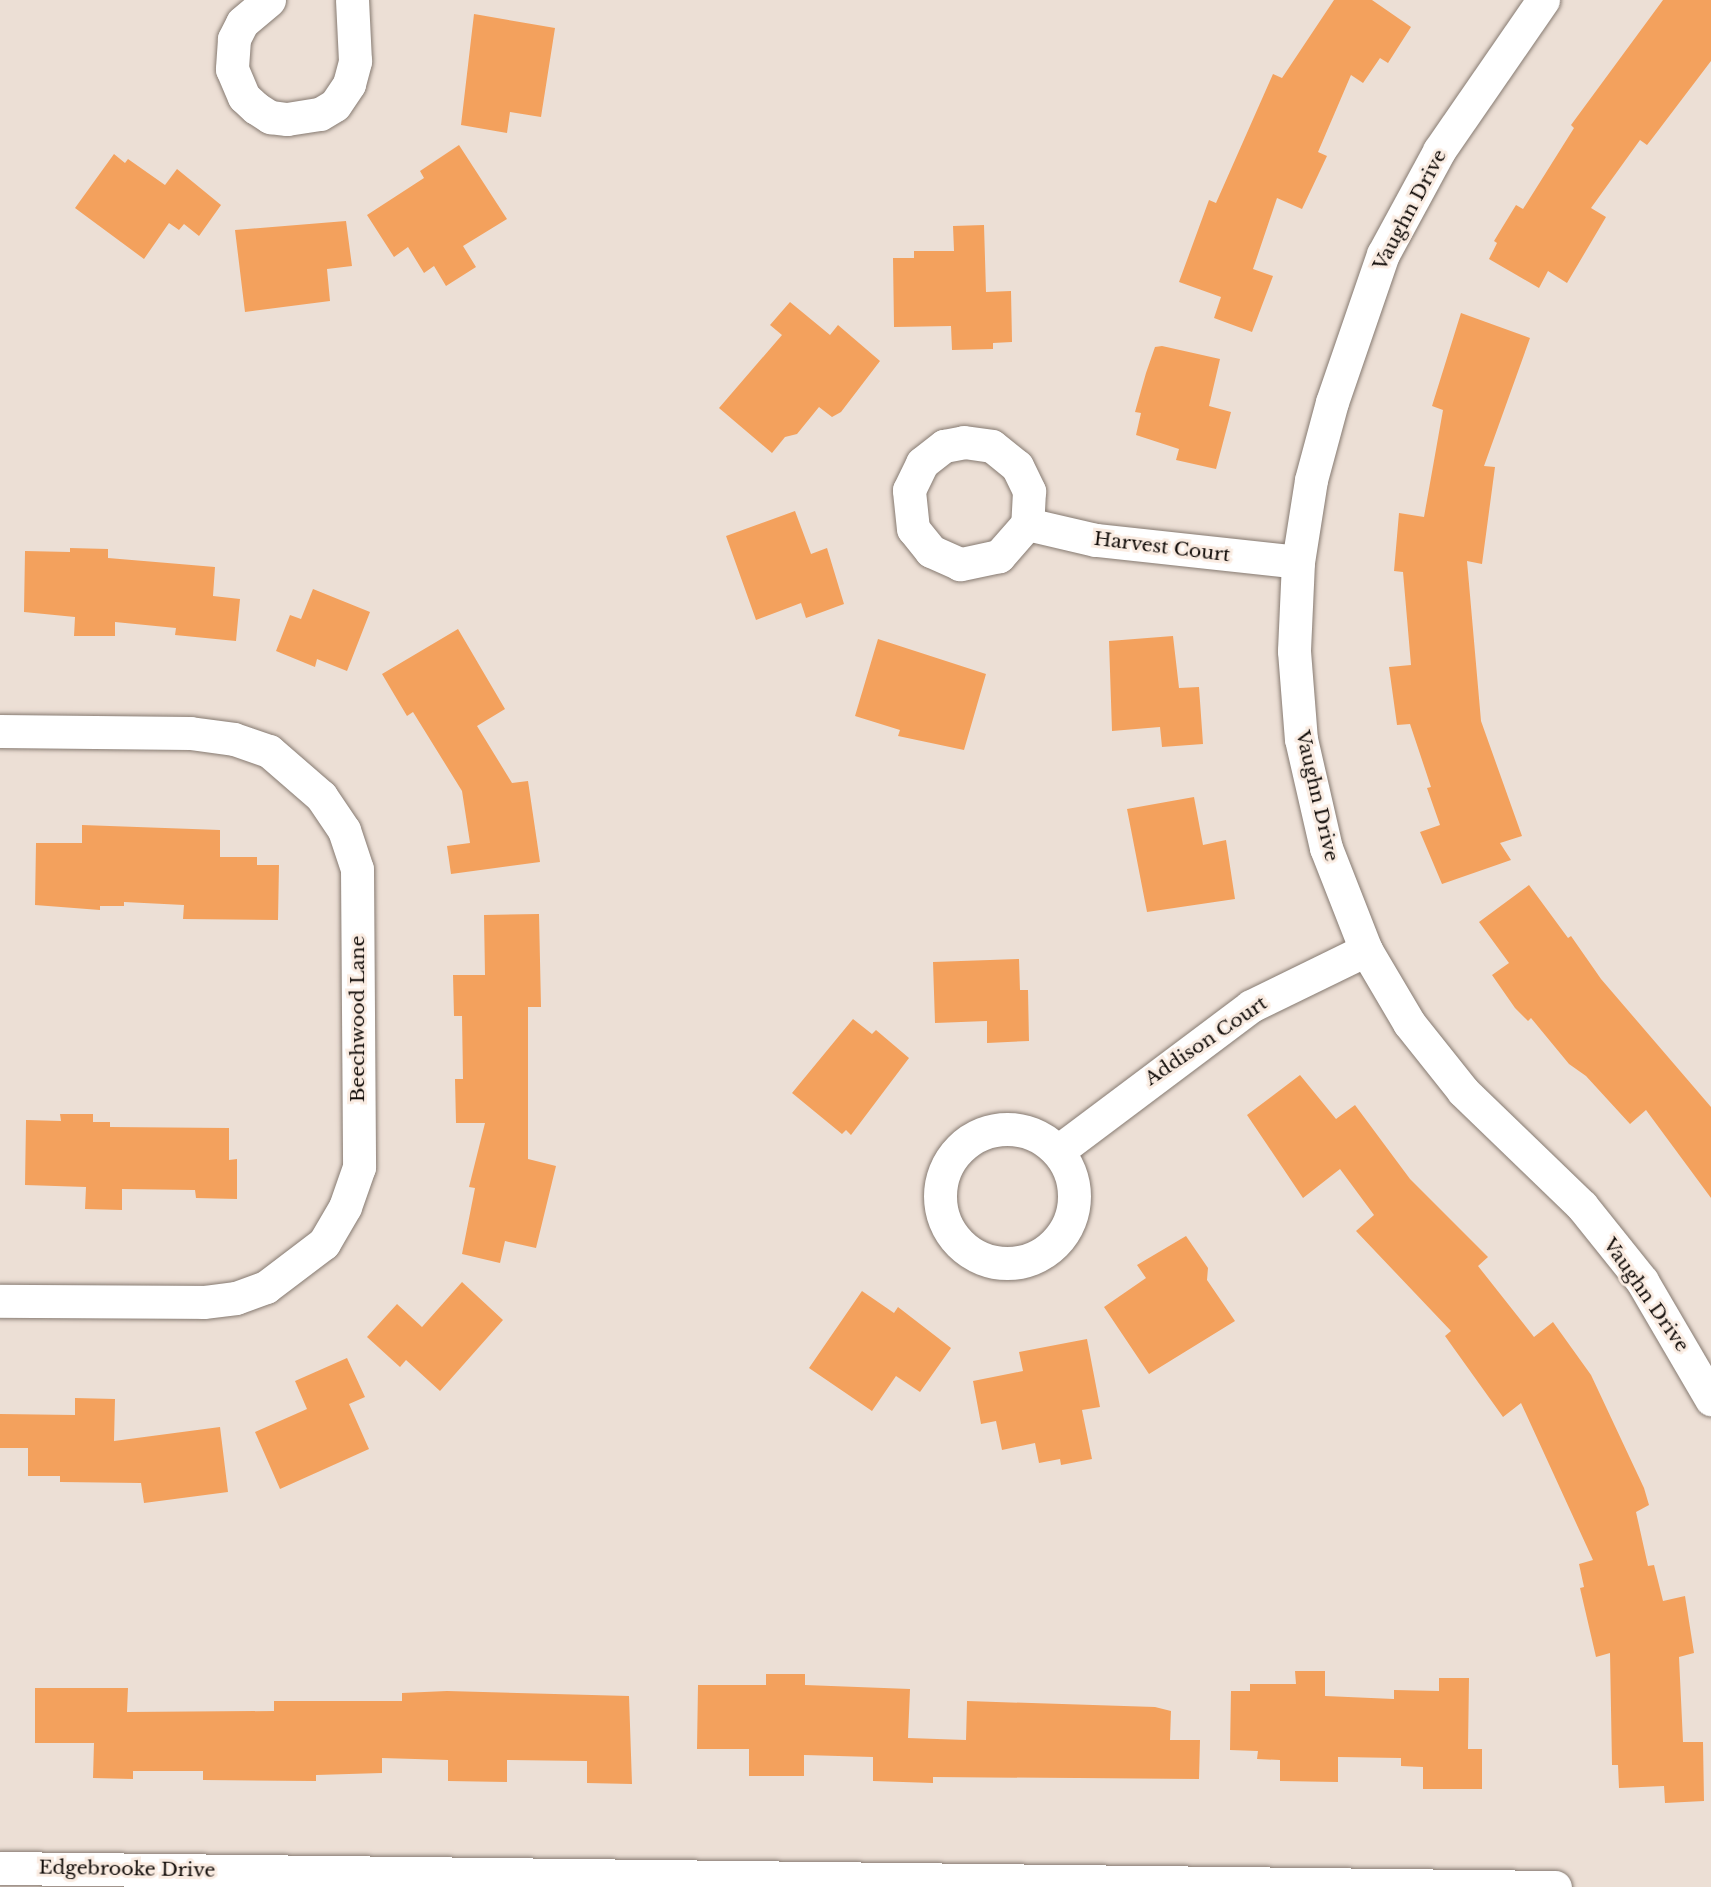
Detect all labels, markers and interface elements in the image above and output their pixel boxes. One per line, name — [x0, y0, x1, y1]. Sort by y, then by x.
street label: Vaughn Drive — [1369, 146, 1451, 274]
street label: Harvest Court — [1093, 527, 1231, 567]
street label: Vaughn Drive — [1291, 728, 1343, 864]
street label: Beechwood Lane — [347, 936, 369, 1102]
street label: Addison Court — [1140, 992, 1272, 1090]
street label: Vaughn Drive — [1598, 1234, 1694, 1356]
street label: Edgebrooke Drive — [39, 1856, 215, 1882]

